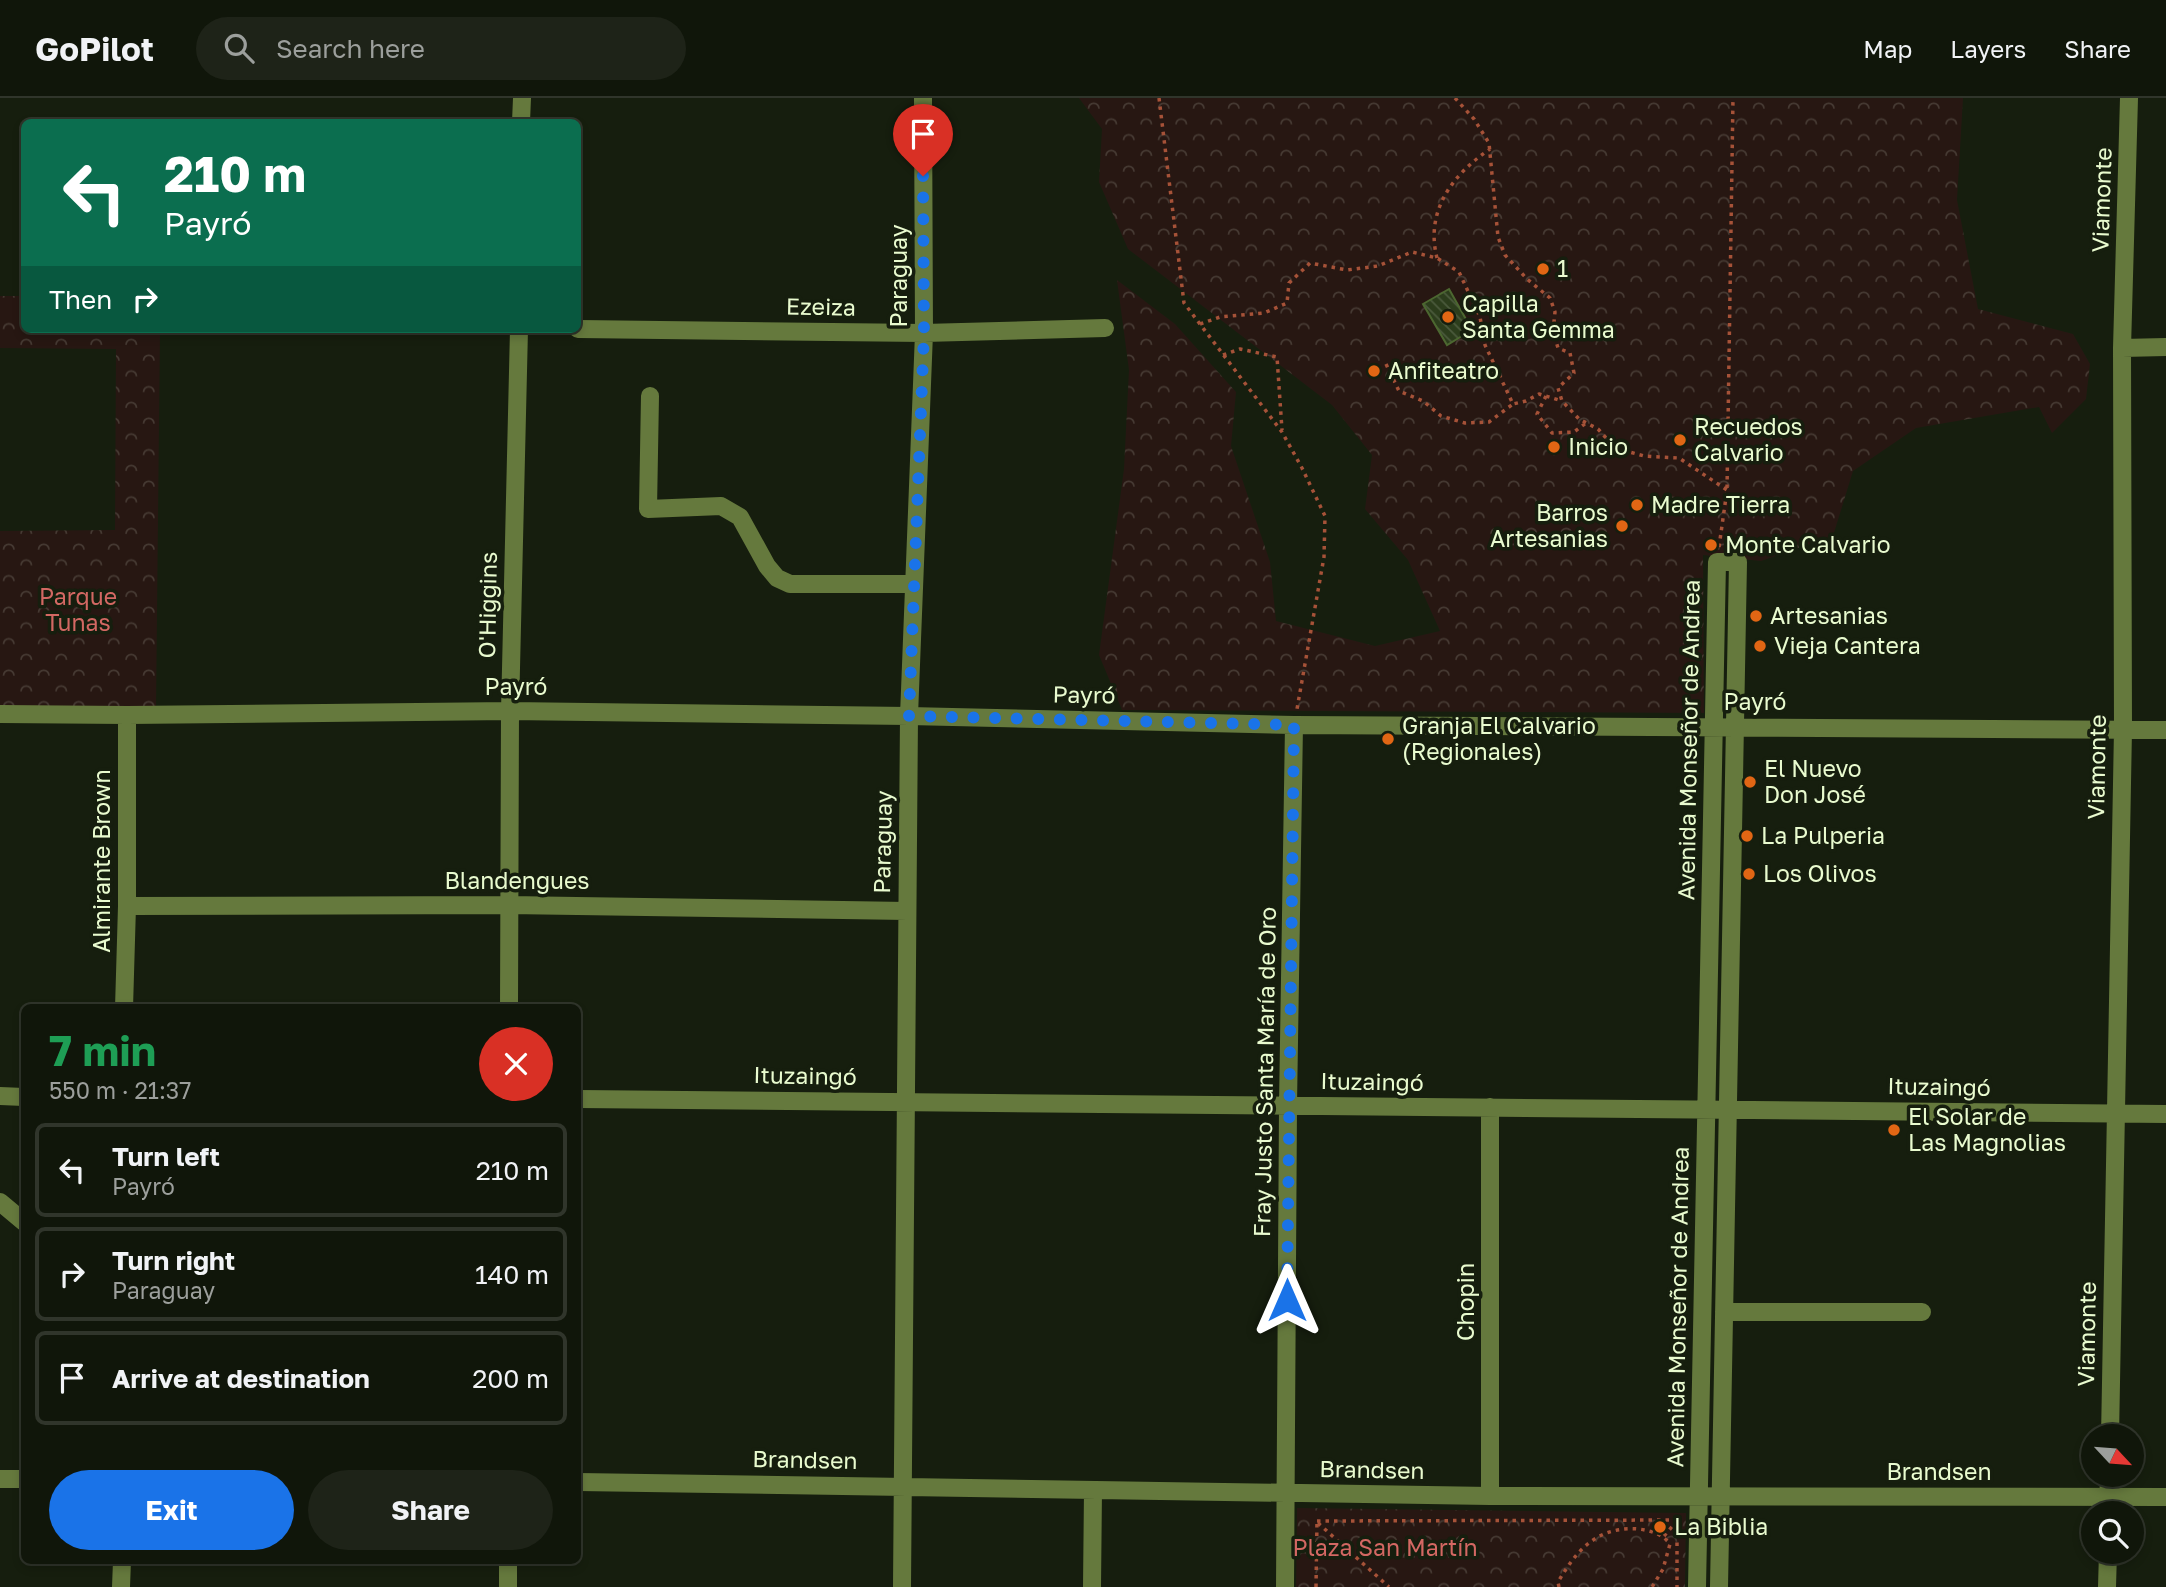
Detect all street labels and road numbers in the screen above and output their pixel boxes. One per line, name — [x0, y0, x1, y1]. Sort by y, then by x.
street label: Viamonte — [2085, 147, 2117, 253]
street label: Paraguay — [884, 224, 912, 328]
street label: Ezeiza — [786, 291, 856, 321]
street label: O'Higgins — [472, 551, 502, 658]
street label: Avenida Monseñor de Andrea — [1671, 579, 1705, 901]
street label: Payró — [485, 672, 547, 700]
street label: Payró — [1052, 679, 1116, 709]
street label: Payró — [1724, 687, 1786, 715]
street label: Viamonte — [2081, 714, 2111, 820]
street label: Almirante Brown — [87, 769, 115, 953]
street label: Paraguay — [867, 790, 897, 894]
street label: Blandengues — [444, 866, 590, 894]
street label: Fray Justo Santa María de Oro — [1247, 907, 1281, 1237]
street label: Ituzaingó — [753, 1060, 857, 1090]
street label: Ituzaingó — [1320, 1066, 1424, 1096]
street label: Ituzaingó — [1887, 1071, 1991, 1101]
street label: Avenida Monseñor de Andrea — [1660, 1146, 1694, 1468]
street label: Chopin — [1451, 1263, 1479, 1341]
street label: Viamonte — [2071, 1281, 2101, 1387]
street label: Brandsen — [752, 1444, 858, 1474]
street label: Brandsen — [1319, 1454, 1425, 1484]
street label: Brandsen — [1886, 1457, 1992, 1485]

